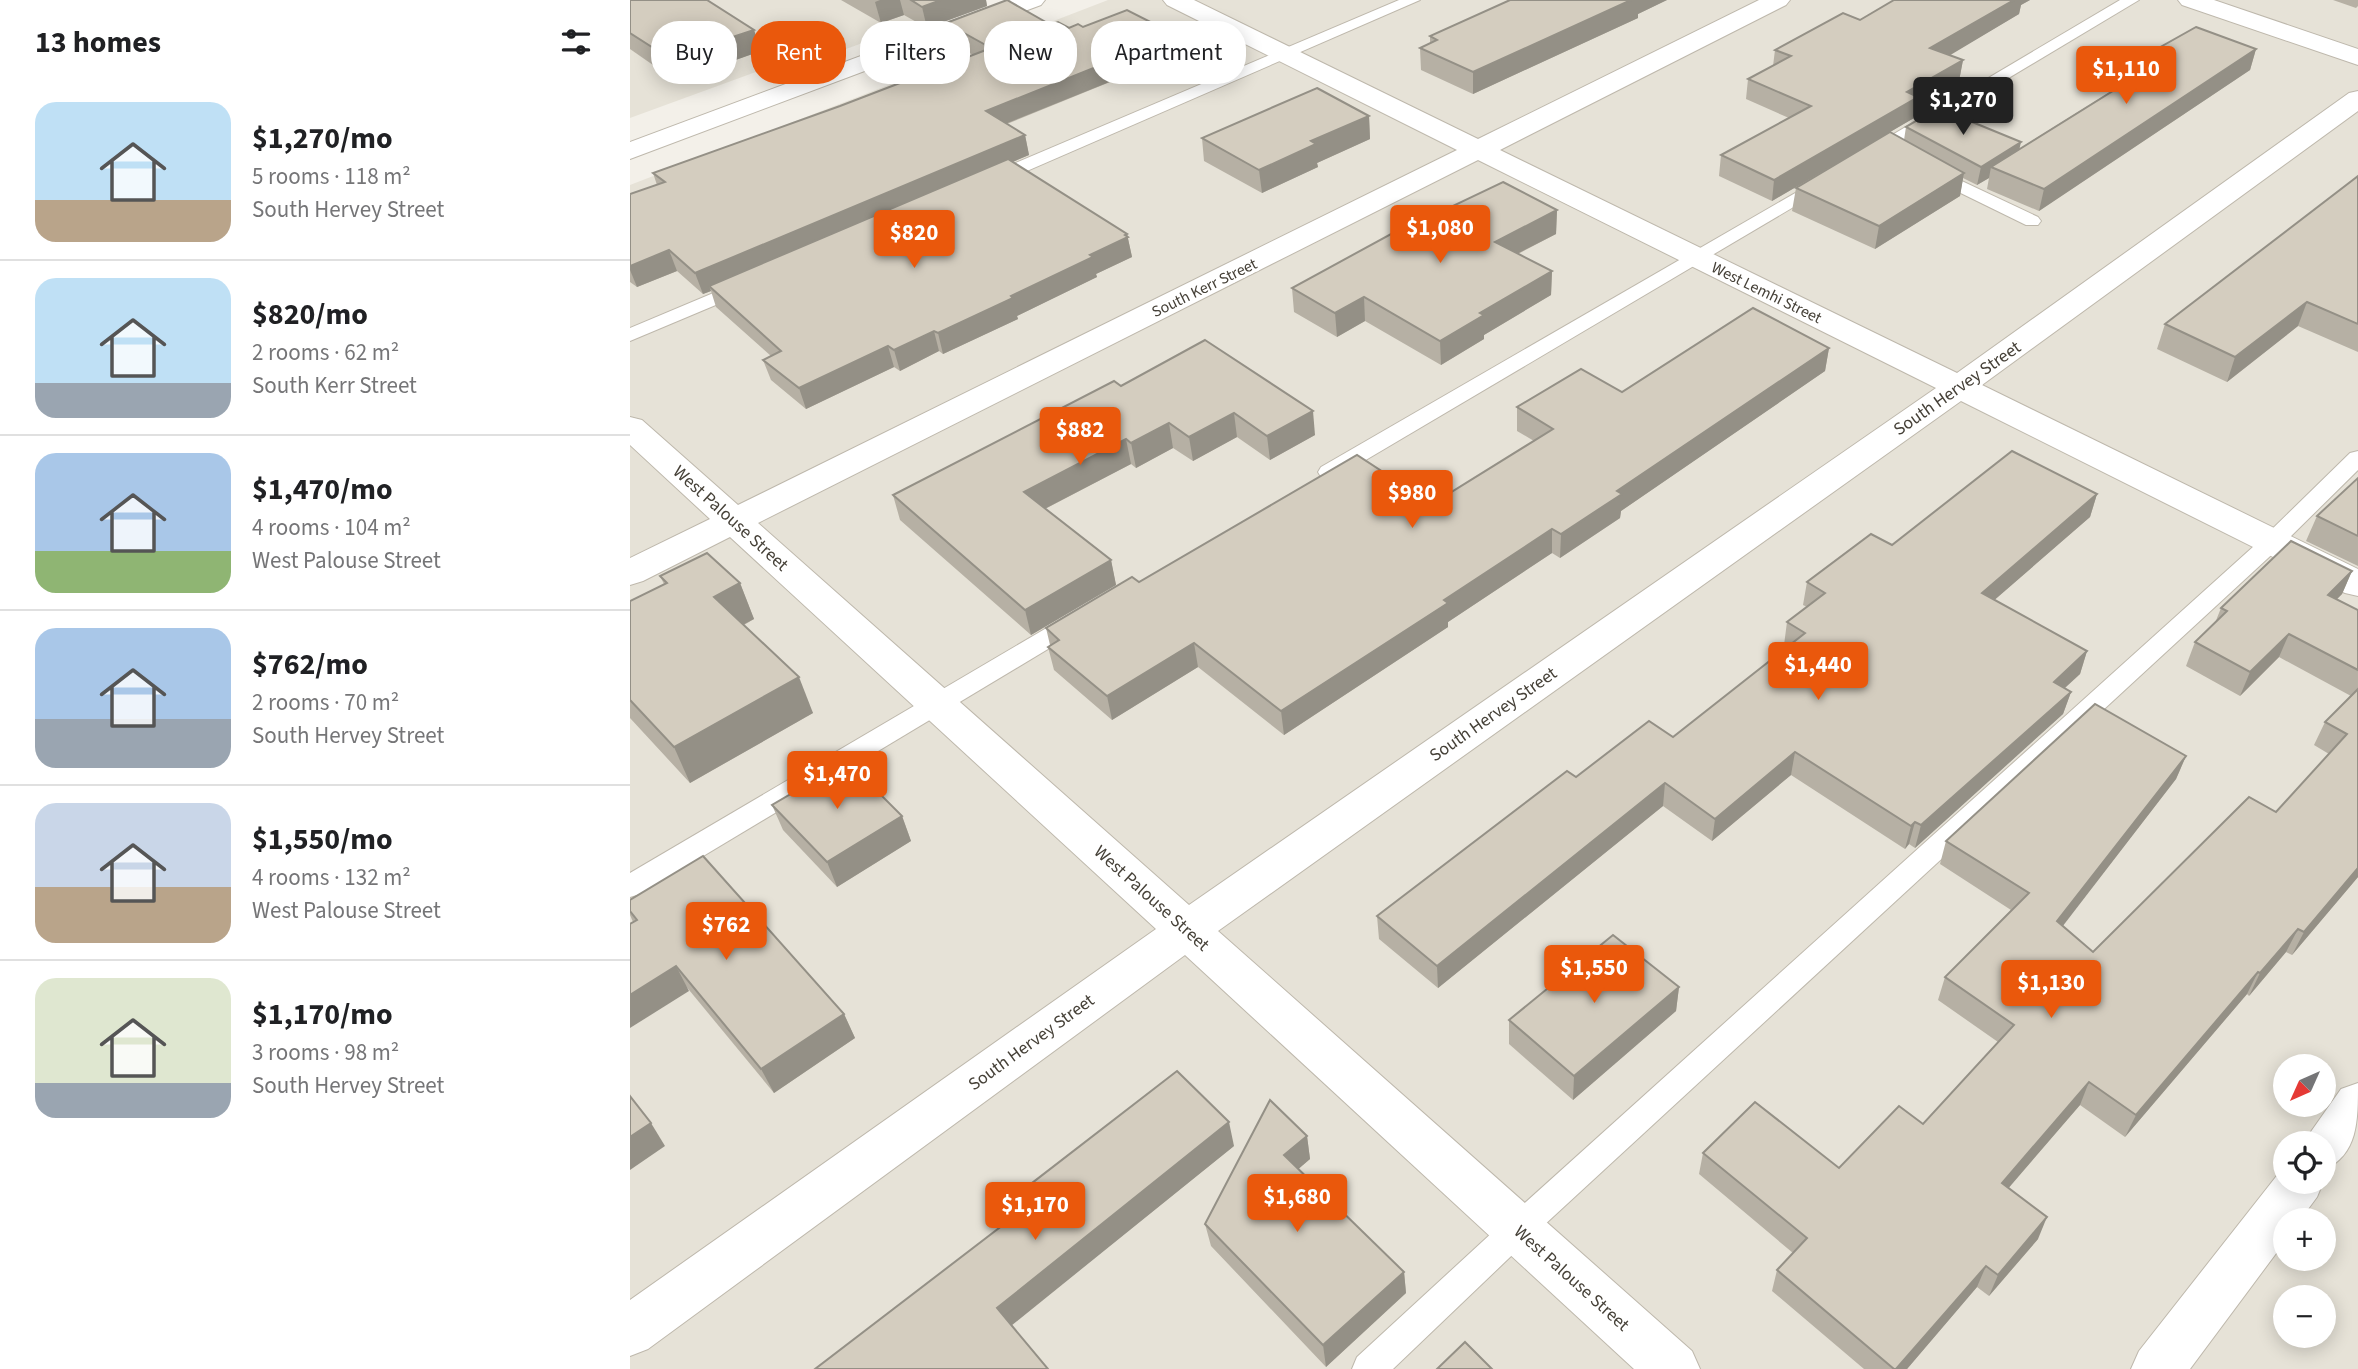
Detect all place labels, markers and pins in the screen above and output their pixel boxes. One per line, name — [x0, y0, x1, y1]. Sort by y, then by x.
pin: $1,110 — [2069, 46, 2183, 106]
pin: $1,270 — [1906, 78, 2020, 137]
pin: $1,080 — [1383, 205, 1497, 265]
pin: $820 — [873, 210, 955, 270]
pin: $882 — [1039, 407, 1121, 467]
pin: $980 — [1371, 470, 1453, 530]
pin: $1,440 — [1761, 642, 1875, 702]
pin: $1,470 — [780, 752, 894, 811]
pin: $762 — [685, 902, 767, 962]
pin: $1,550 — [1537, 946, 1651, 1005]
pin: $1,130 — [1994, 960, 2108, 1020]
pin: $1,680 — [1240, 1174, 1354, 1234]
pin: $1,170 — [978, 1182, 1092, 1242]

